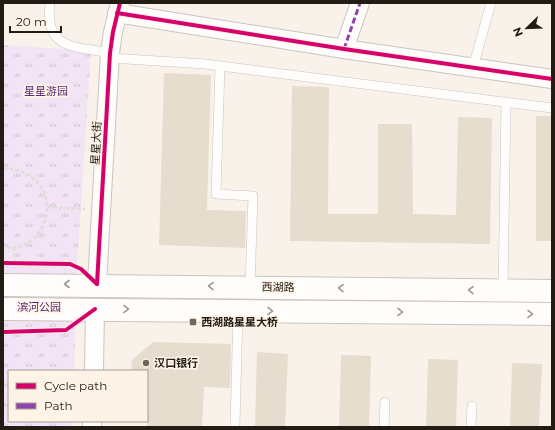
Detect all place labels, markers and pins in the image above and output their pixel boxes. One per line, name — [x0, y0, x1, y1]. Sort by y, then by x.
place label: 西湖路星星大桥 — [201, 315, 278, 329]
marker: 西湖路星星大桥 — [188, 317, 198, 327]
place label: 汉口银行 — [154, 356, 198, 370]
marker: 汉口银行 — [141, 358, 151, 368]

